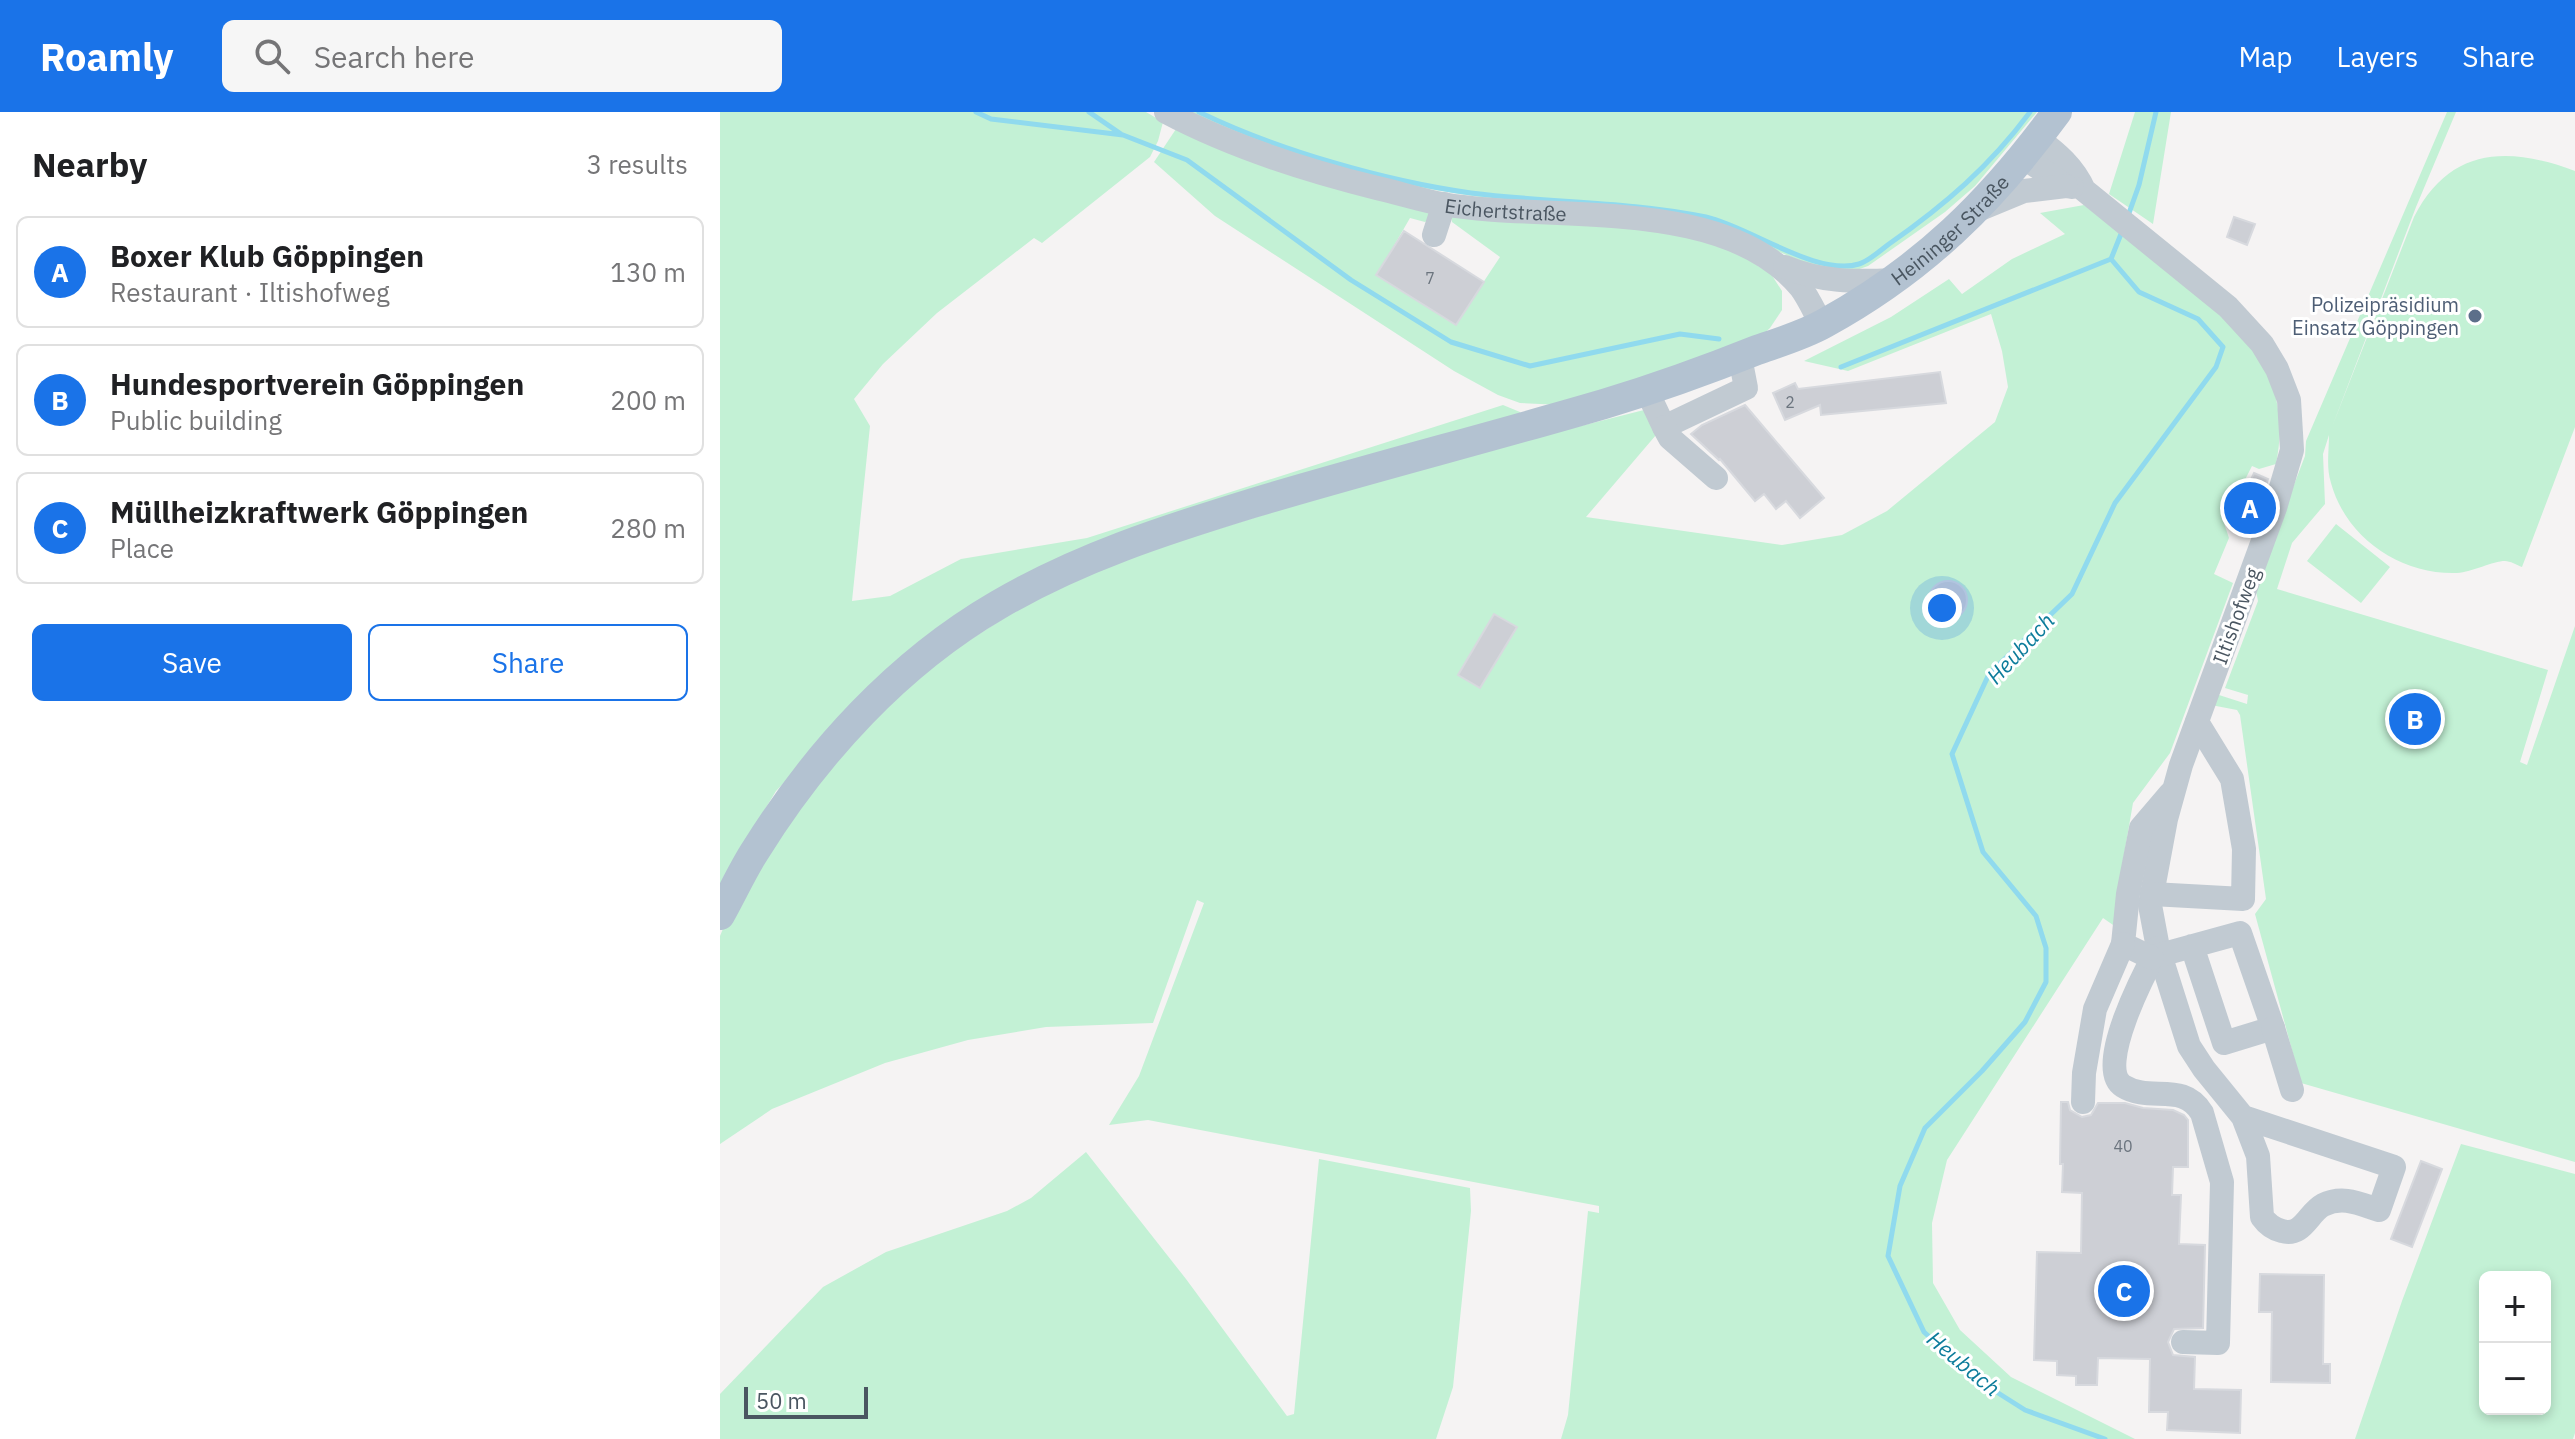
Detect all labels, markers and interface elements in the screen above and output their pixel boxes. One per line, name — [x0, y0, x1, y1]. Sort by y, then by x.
search box — [222, 20, 782, 92]
text: Roamly — [40, 32, 174, 81]
icon: search — [250, 34, 294, 78]
text: Search here — [314, 37, 475, 76]
text: Map — [2238, 38, 2292, 75]
text: Layers — [2336, 38, 2418, 75]
text: Share — [2462, 38, 2535, 75]
text: Nearby — [32, 142, 147, 186]
text: 3 results — [586, 147, 688, 181]
street label: Heininger Straße — [1885, 169, 2015, 291]
street label: Eichertstraße — [1443, 191, 1567, 227]
text: Boxer Klub Göppingen — [110, 236, 424, 275]
text: A — [51, 255, 69, 289]
text: 130 m — [610, 255, 686, 289]
house number: 7 — [1425, 268, 1435, 288]
text: Restaurant · Iltishofweg — [110, 275, 390, 309]
place label: Polizeipräsidium Einsatz Göppingen — [2292, 291, 2459, 341]
marker: Polizeipräsidium Einsatz Göppingen — [2466, 307, 2484, 325]
text: Hundesportverein Göppingen — [110, 364, 524, 403]
text: B — [51, 383, 69, 417]
text: 200 m — [610, 383, 686, 417]
house number: 2 — [1785, 392, 1795, 412]
text: Public building — [110, 403, 282, 437]
pin: A — [2224, 478, 2276, 538]
text: Müllheizkraftwerk Göppingen — [110, 492, 529, 531]
text: C — [52, 511, 68, 545]
text: 280 m — [610, 511, 686, 545]
text: Place — [110, 531, 174, 565]
street label: Iltishofweg — [2206, 564, 2266, 668]
your location — [1922, 588, 1962, 628]
water label: Heubach — [1980, 606, 2060, 690]
button: Save — [32, 624, 352, 701]
button: Share — [368, 624, 688, 701]
pin: B — [2389, 689, 2441, 749]
house number: 40 — [2113, 1136, 2133, 1156]
pin: C — [2098, 1261, 2150, 1321]
map controls — [2479, 1271, 2551, 1415]
button: + — [2479, 1271, 2551, 1343]
water label: Heubach — [1921, 1324, 2007, 1402]
button: − — [2479, 1343, 2551, 1415]
scale bar — [744, 1383, 868, 1419]
text: 50 m — [756, 1386, 807, 1415]

